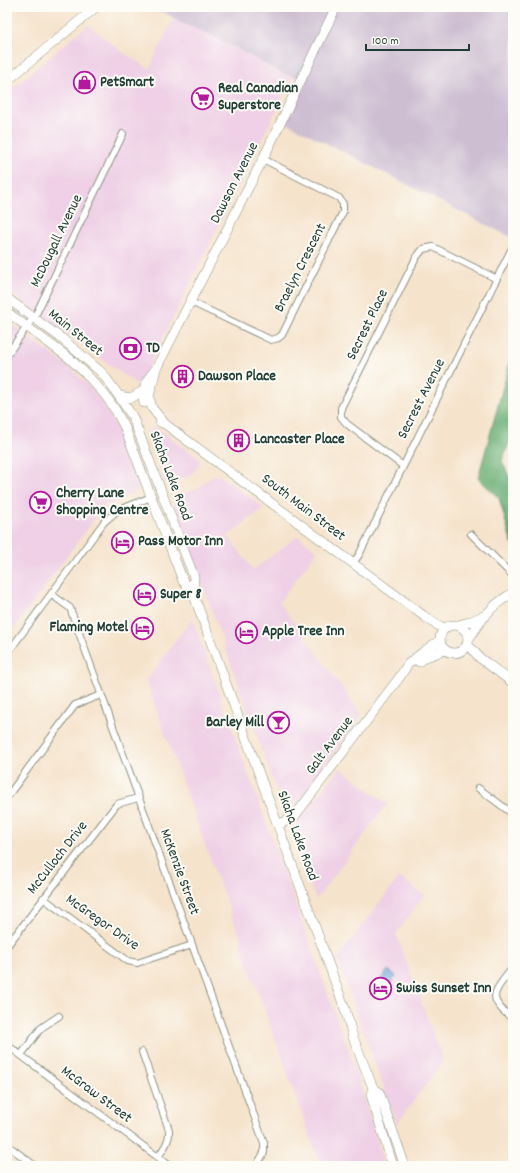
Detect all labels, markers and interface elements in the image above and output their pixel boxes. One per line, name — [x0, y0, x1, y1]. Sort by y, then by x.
scale bar — [366, 26, 469, 52]
text: 100 m — [372, 33, 399, 50]
shop icon: PetSmart — [72, 70, 98, 96]
place label: PetSmart — [100, 72, 154, 94]
place label: Real Canadian Superstore — [218, 78, 298, 117]
supermarket icon: Real Canadian Superstore — [190, 85, 216, 111]
street label: Dawson Avenue — [205, 138, 265, 228]
street label: McDougall Avenue — [25, 190, 89, 291]
street label: Braelyn Crescent — [269, 219, 333, 316]
street label: Secrest Place — [341, 285, 395, 364]
street label: Main Street — [43, 304, 108, 362]
bank icon: TD — [117, 336, 143, 362]
place label: TD — [146, 338, 160, 360]
street label: Secrest Avenue — [392, 355, 452, 443]
building icon: Dawson Place — [170, 364, 196, 390]
place label: Dawson Place — [198, 366, 276, 388]
building icon: Lancaster Place — [226, 427, 252, 453]
street label: Skaha Lake Road — [143, 428, 197, 524]
place label: Lancaster Place — [254, 429, 345, 451]
street label: South Main Street — [256, 469, 350, 547]
place label: Cherry Lane Shopping Centre — [56, 483, 149, 522]
supermarket icon: Cherry Lane Shopping Centre — [27, 490, 53, 516]
hotel icon: Pass Motor Inn — [109, 529, 135, 555]
place label: Pass Motor Inn — [138, 531, 223, 553]
hotel icon: Super 8 — [132, 582, 158, 608]
place label: Super 8 — [160, 584, 202, 606]
hotel icon: Flaming Motel — [130, 615, 156, 641]
place label: Flaming Motel — [50, 617, 128, 639]
hotel icon: Apple Tree Inn — [233, 619, 259, 645]
place label: Apple Tree Inn — [262, 621, 344, 643]
bar icon: Barley Mill — [266, 710, 292, 736]
place label: Barley Mill — [206, 712, 264, 734]
street label: Galt Avenue — [301, 712, 360, 780]
street label: Skaha Lake Road — [270, 788, 324, 884]
street label: McCulloch Drive — [22, 816, 94, 899]
street label: McKenzie Street — [153, 826, 205, 919]
street label: McGregor Drive — [61, 889, 144, 957]
hotel icon: Swiss Sunset Inn — [367, 976, 393, 1002]
place label: Swiss Sunset Inn — [396, 978, 492, 1000]
street label: McGraw Street — [56, 1061, 137, 1130]

